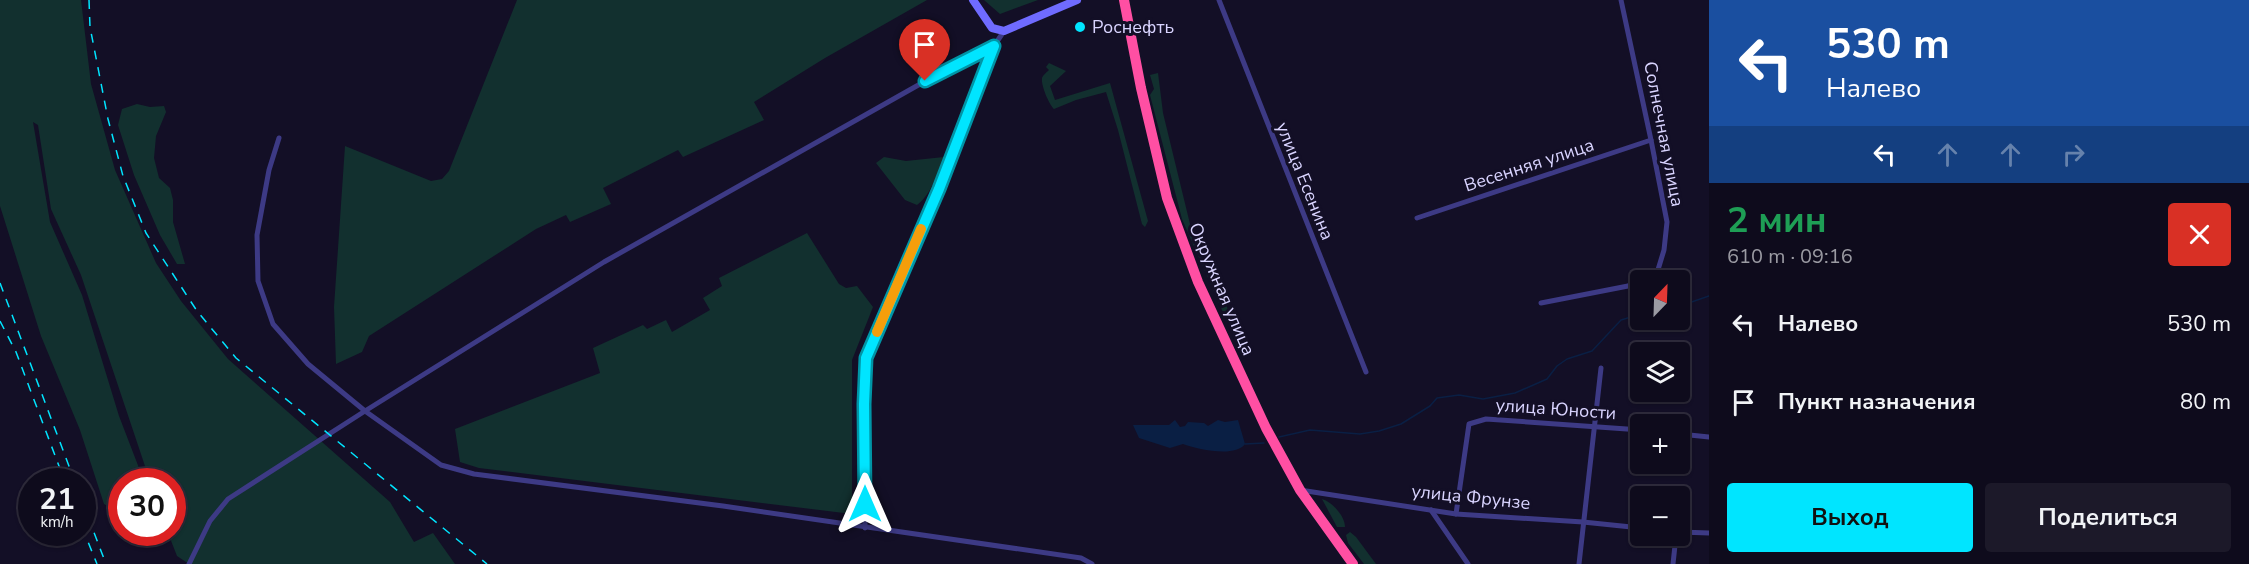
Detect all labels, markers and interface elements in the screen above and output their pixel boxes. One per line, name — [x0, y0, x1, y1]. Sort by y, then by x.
place label: Роснефть — [1092, 15, 1174, 39]
text: 530 m — [1826, 16, 1950, 73]
pin — [899, 19, 950, 81]
marker: Роснефть — [1073, 20, 1087, 34]
icon: left — [1727, 24, 1805, 102]
icon: arrive — [908, 28, 941, 61]
street label: Солнечная улица — [1638, 59, 1690, 209]
text: Налево — [1826, 70, 1921, 107]
street label: улица Есенина — [1270, 119, 1340, 243]
street label: Весенняя улица — [1461, 133, 1597, 197]
icon: left — [1868, 138, 1901, 171]
icon: ahead — [1931, 138, 1964, 171]
icon: ahead — [1994, 138, 2027, 171]
icon: right — [2057, 138, 2090, 171]
text: 2 мин — [1727, 196, 1827, 245]
button: close — [2168, 203, 2231, 266]
street label: Окружная улица — [1183, 219, 1261, 359]
text: 610 m · 09:16 — [1727, 243, 1853, 270]
north arrow — [1630, 270, 1690, 330]
map controls — [1630, 270, 1690, 546]
icon: left — [1727, 308, 1760, 341]
text: Налево — [1778, 309, 1858, 339]
text: 530 m — [2167, 309, 2231, 339]
button: layers — [1630, 342, 1690, 402]
icon: arrive — [1727, 386, 1760, 419]
text: Пункт назначения — [1778, 387, 1976, 417]
text: 80 m — [2180, 387, 2231, 417]
street label: улица Юности — [1495, 393, 1617, 425]
button: + — [1630, 414, 1690, 474]
speed limit sign: 30 — [108, 468, 186, 546]
position arrow — [833, 472, 897, 536]
text: 21 — [39, 479, 75, 520]
street label: улица Фрунзе — [1410, 479, 1532, 515]
button: Выход — [1727, 483, 1973, 552]
button: Поделиться — [1985, 483, 2231, 552]
button: − — [1630, 486, 1690, 546]
text: km/h — [40, 512, 74, 532]

